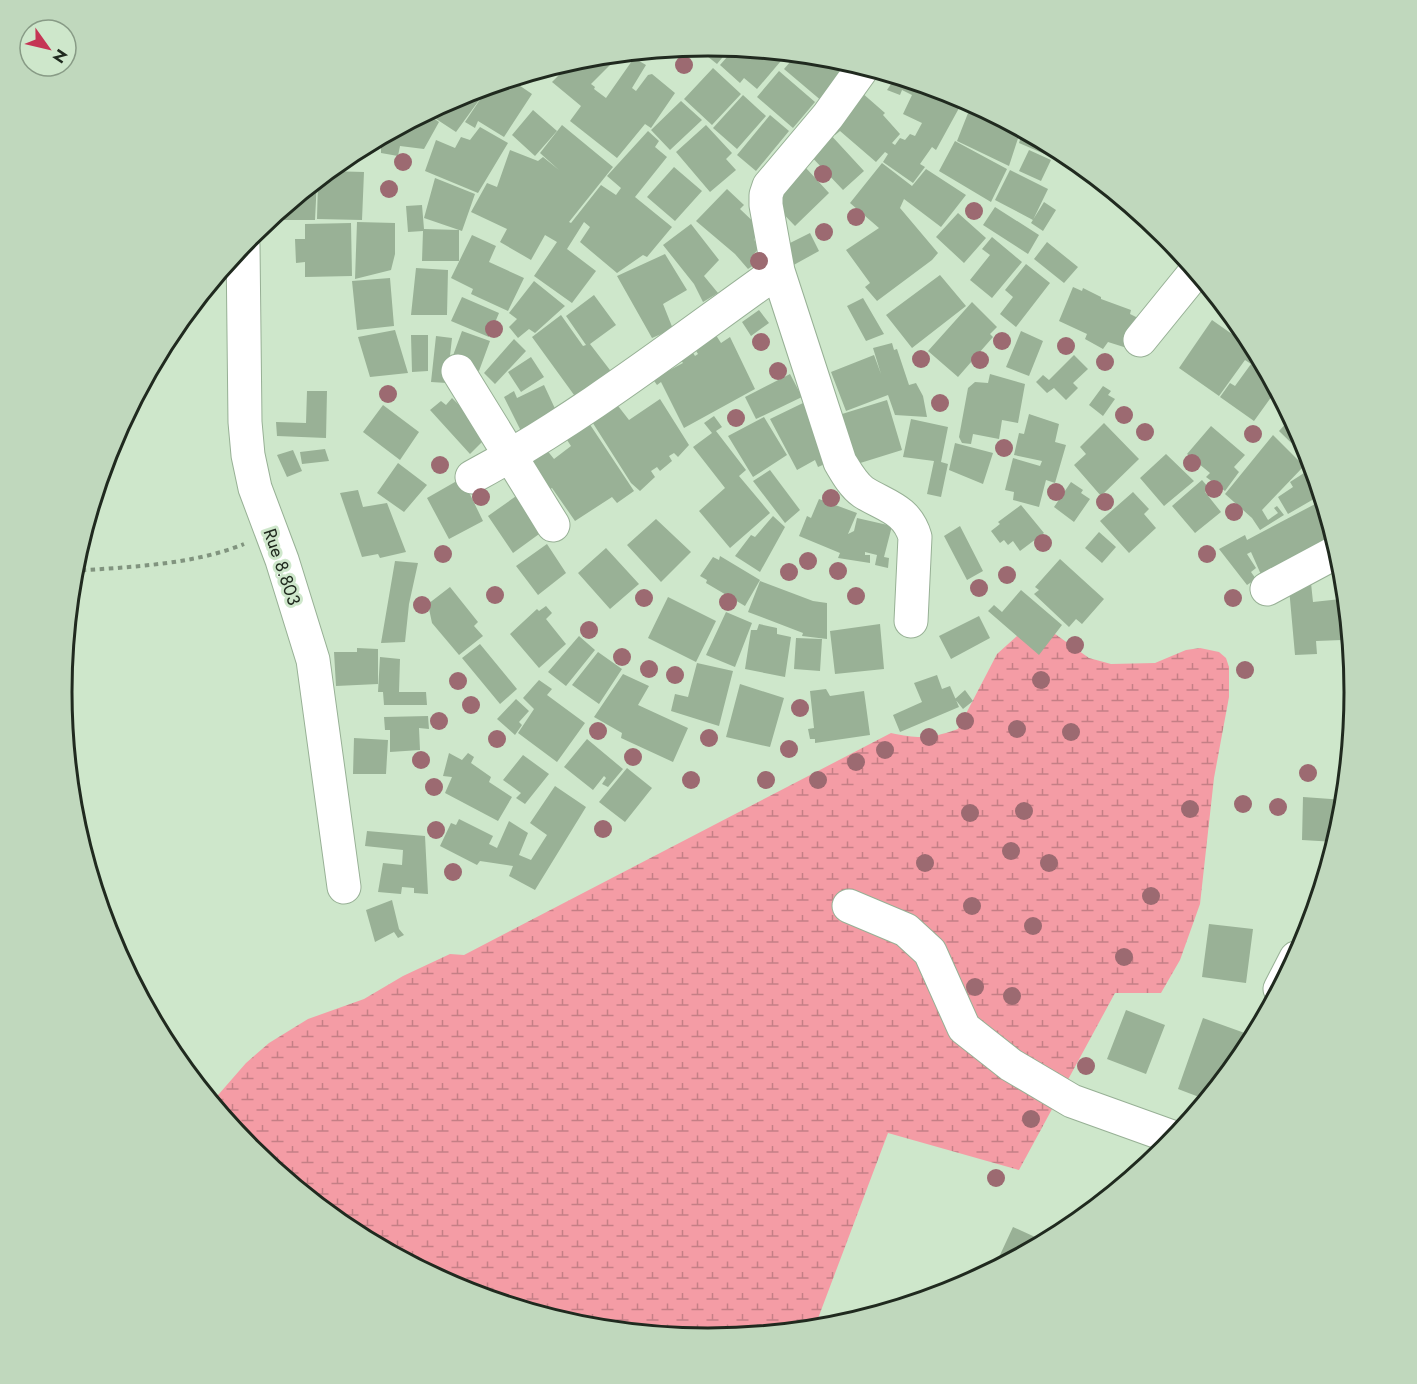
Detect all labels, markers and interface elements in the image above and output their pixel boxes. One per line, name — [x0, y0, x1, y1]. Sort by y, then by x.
north arrow — [18, 18, 78, 78]
text: N — [47, 44, 73, 68]
street label: Rue 8.803 — [257, 525, 307, 609]

